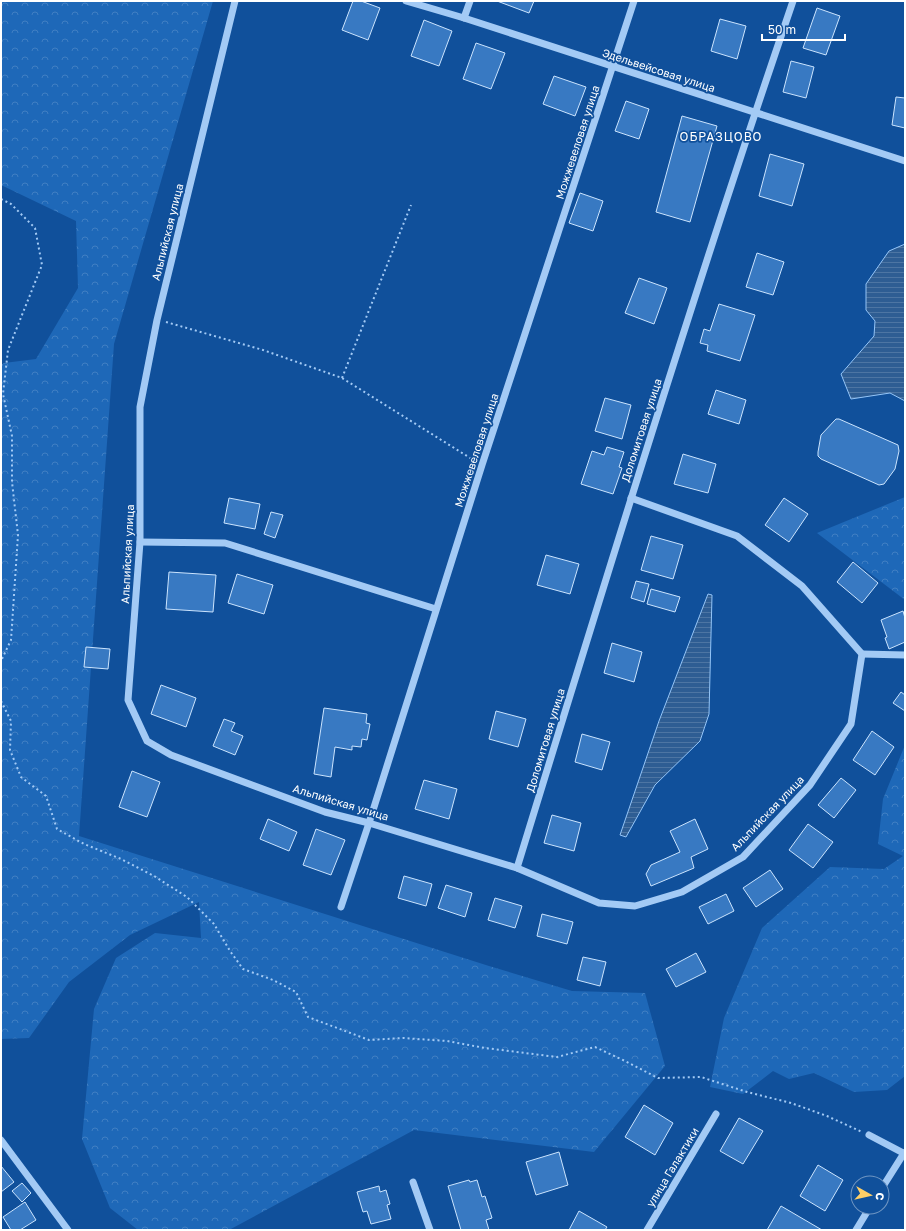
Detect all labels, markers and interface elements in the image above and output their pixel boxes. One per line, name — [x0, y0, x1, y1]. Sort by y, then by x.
scale bar — [762, 16, 845, 42]
text: 50 m — [768, 22, 796, 37]
street label: Эдельвейсовая улица — [601, 46, 717, 94]
street label: Можжевеловая улица — [552, 83, 602, 201]
district label: ОБРАЗЦОВО — [680, 129, 762, 144]
street label: Альпийская улица — [149, 182, 185, 282]
street label: Доломитовая улица — [618, 377, 664, 483]
street label: Можжевеловая улица — [451, 391, 501, 509]
street label: Альпийская улица — [118, 504, 136, 604]
street label: Доломитовая улица — [523, 687, 567, 793]
street label: Альпийская улица — [728, 773, 806, 853]
street label: Альпийская улица — [292, 781, 390, 823]
street label: улица Галактики — [643, 1125, 701, 1209]
north arrow — [850, 1175, 890, 1215]
text: С — [873, 1192, 887, 1201]

